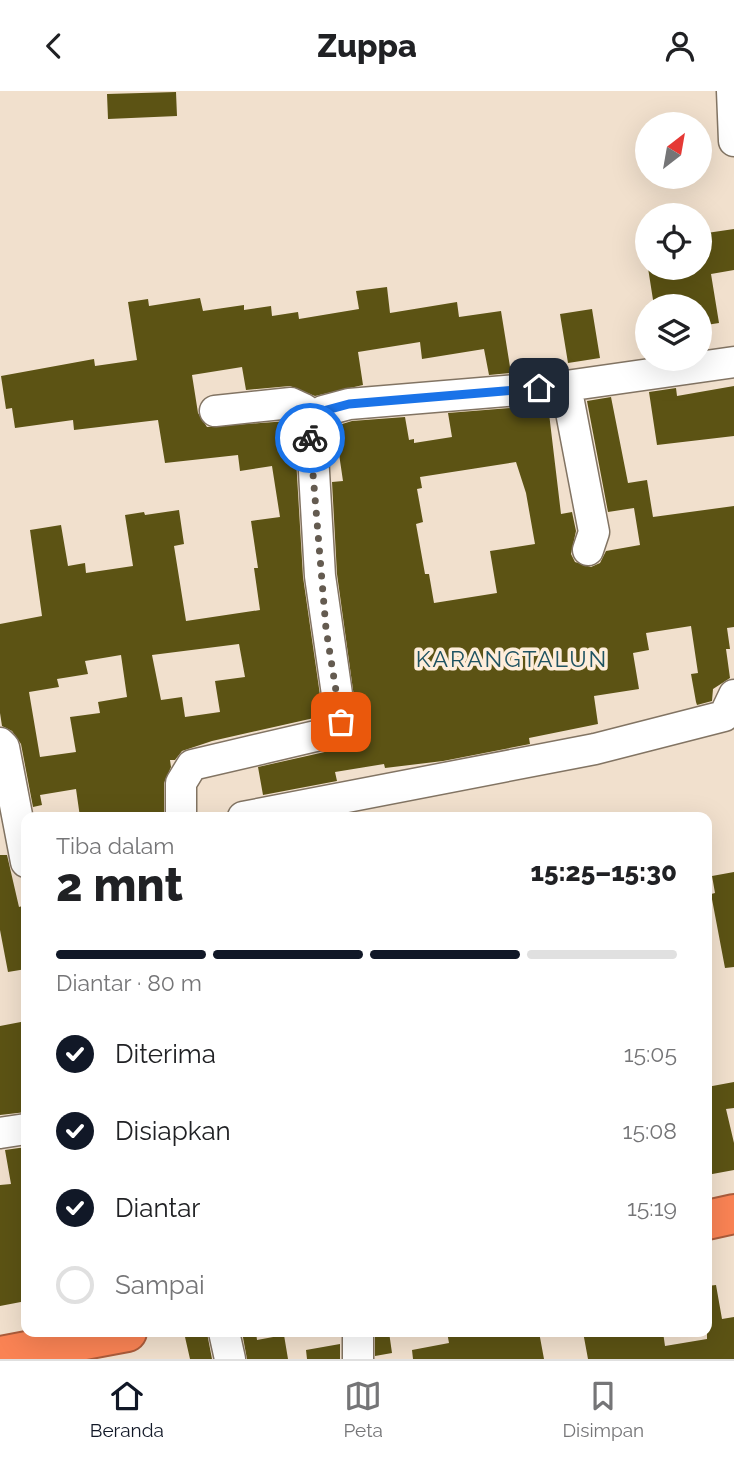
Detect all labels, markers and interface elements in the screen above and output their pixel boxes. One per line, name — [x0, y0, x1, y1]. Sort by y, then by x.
icon: back — [35, 27, 73, 65]
text: Zuppa — [317, 27, 417, 64]
icon: person — [661, 27, 699, 65]
north arrow — [635, 112, 712, 189]
map controls — [635, 112, 712, 371]
button: locate — [635, 203, 712, 280]
button: layers — [635, 294, 712, 371]
pin — [509, 358, 569, 418]
icon: home — [520, 369, 558, 407]
courier — [275, 403, 345, 473]
icon: bike — [291, 419, 329, 457]
district label: KARANGTALUN — [416, 645, 608, 672]
pin — [311, 692, 371, 752]
icon: bag — [322, 703, 360, 741]
text: Tiba dalam — [56, 832, 174, 859]
text: 15:25–15:30 — [530, 857, 677, 887]
text: 2 mnt — [56, 858, 183, 912]
text: Diantar · 80 m — [56, 969, 202, 996]
icon: check — [56, 1035, 94, 1073]
text: Diterima — [115, 1039, 216, 1069]
text: 15:05 — [624, 1040, 677, 1067]
icon: check — [56, 1112, 94, 1150]
text: Disiapkan — [115, 1116, 231, 1146]
text: 15:08 — [623, 1117, 677, 1144]
icon: check — [56, 1189, 94, 1227]
text: Diantar — [115, 1193, 200, 1223]
text: 15:19 — [627, 1194, 677, 1221]
text: Sampai — [115, 1270, 205, 1300]
tab: Beranda — [90, 1377, 164, 1441]
tab: Peta — [343, 1377, 383, 1441]
tab: Disimpan — [562, 1377, 644, 1441]

